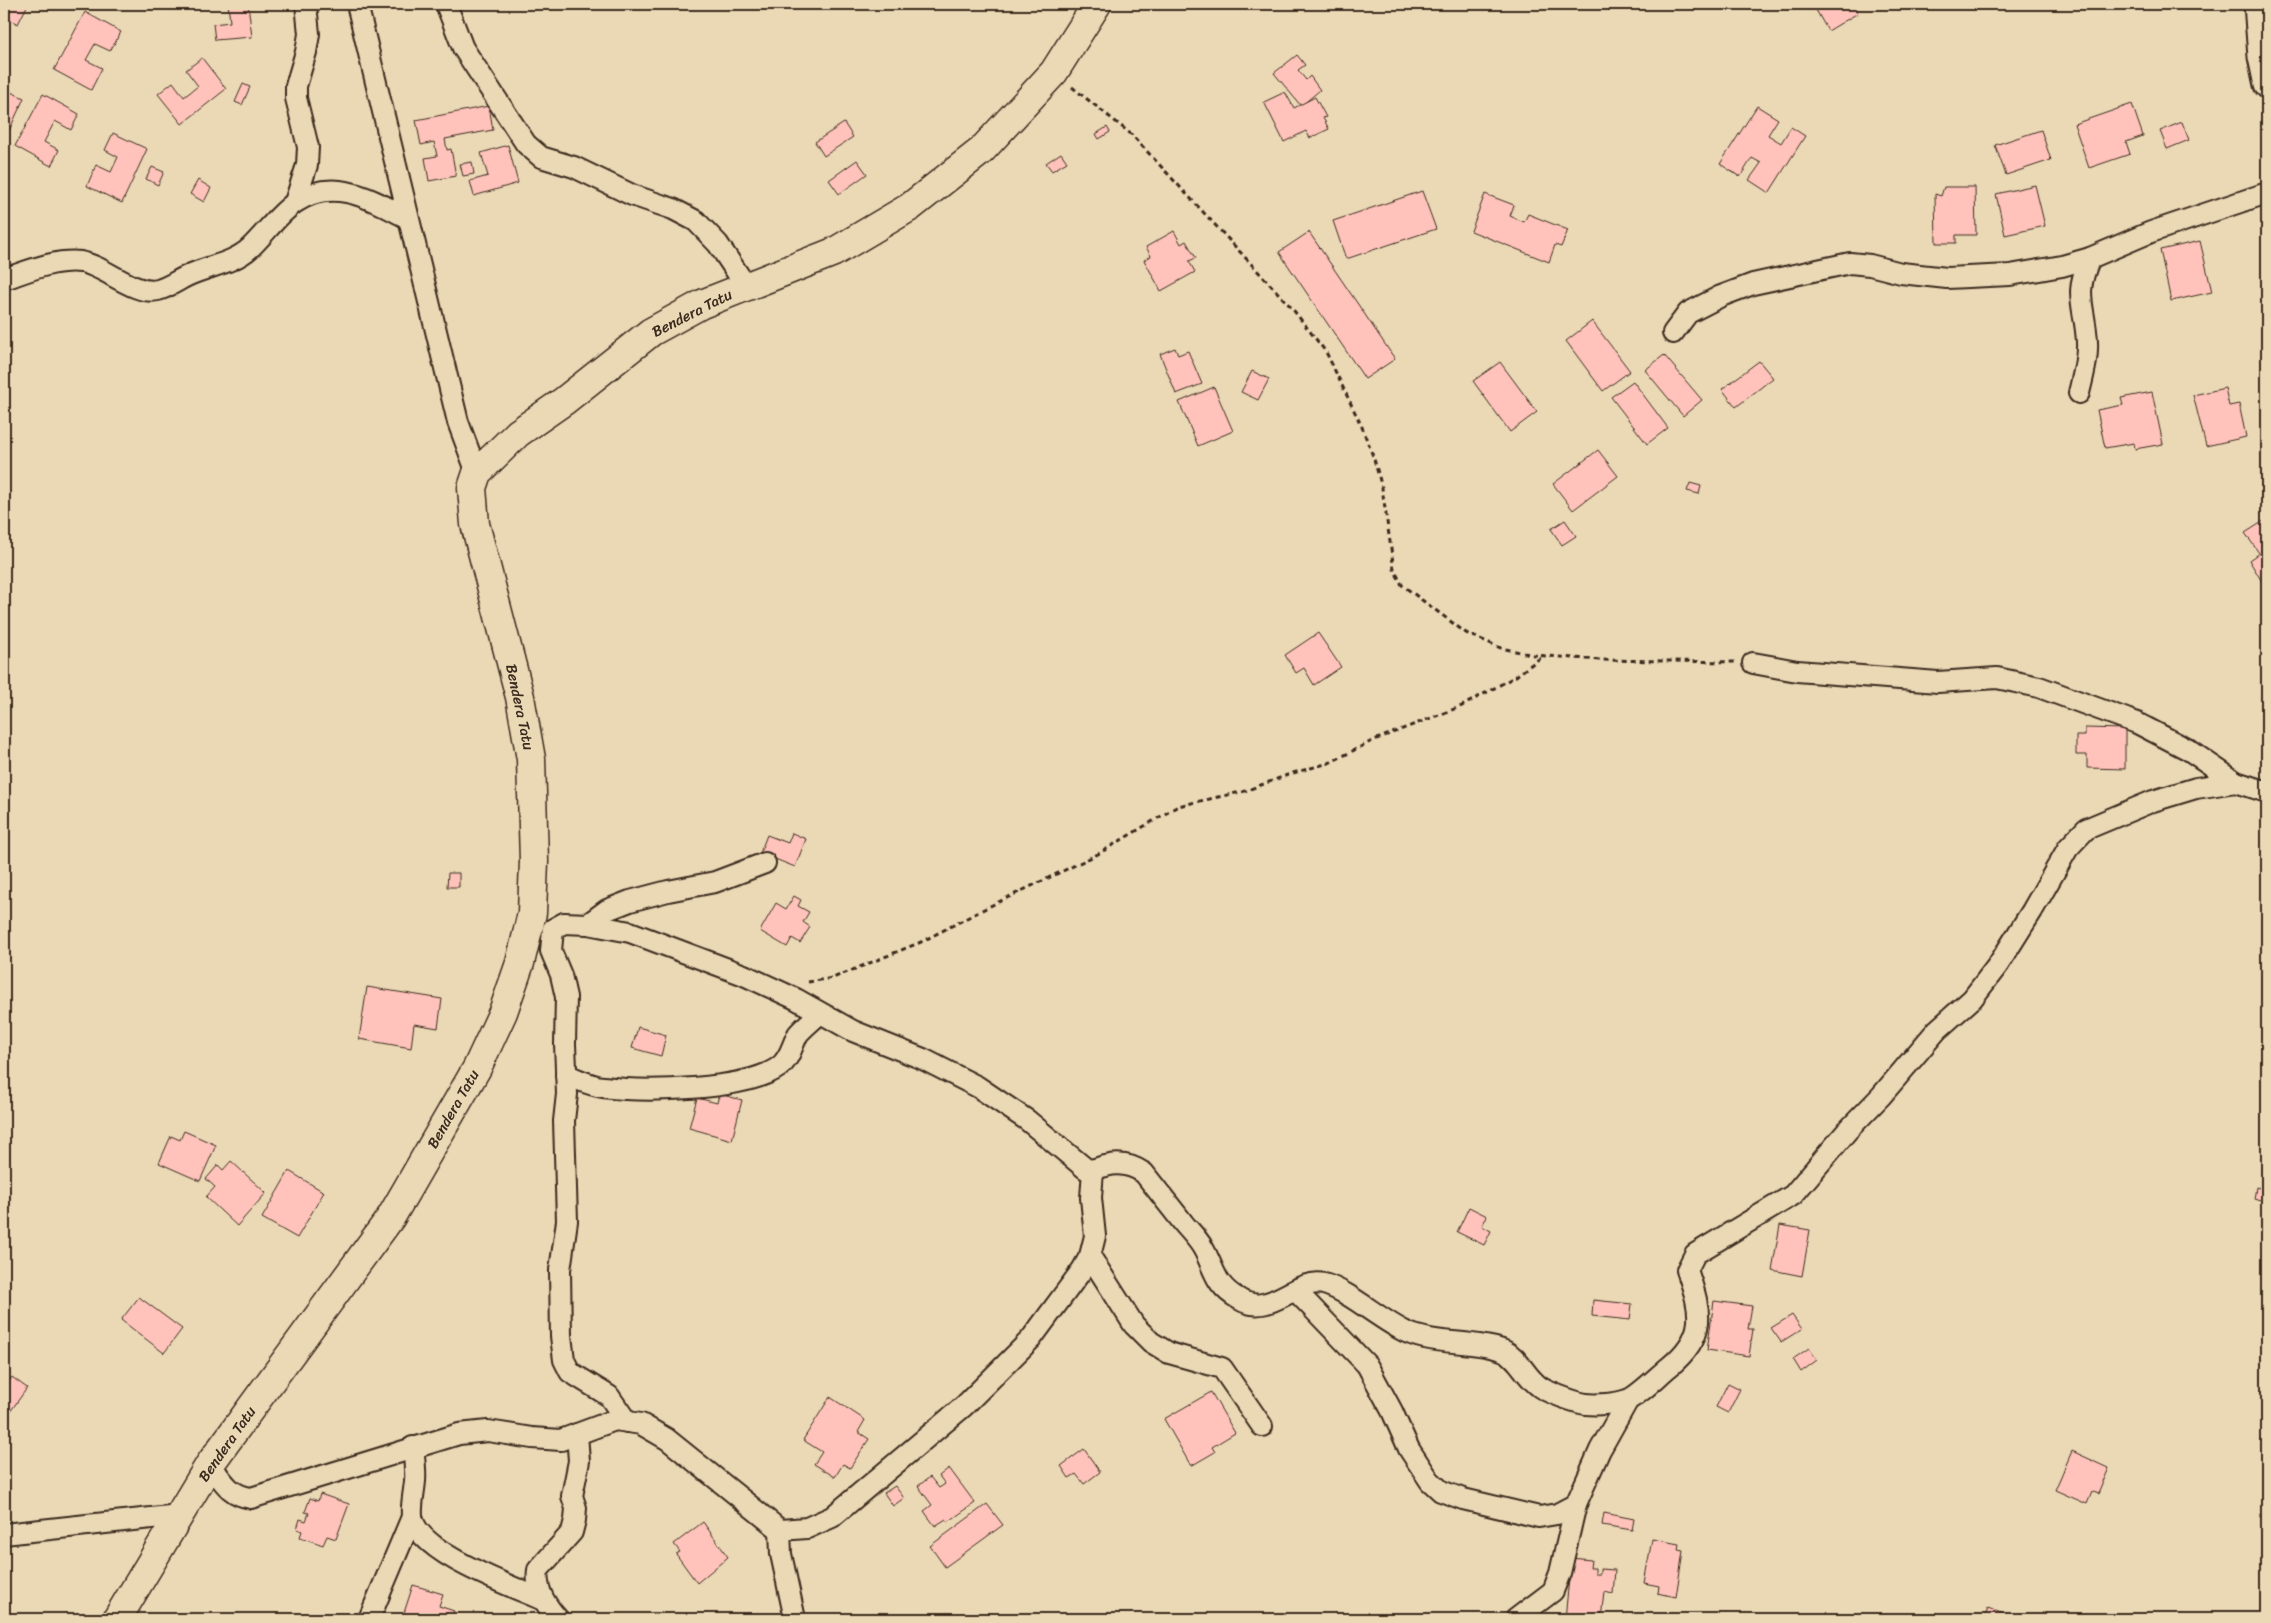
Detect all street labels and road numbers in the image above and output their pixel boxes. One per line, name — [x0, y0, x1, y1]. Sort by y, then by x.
street label: Bendera Tatu — [647, 282, 737, 344]
street label: Bendera Tatu — [498, 661, 542, 753]
street label: Bendera Tatu — [420, 1065, 486, 1153]
street label: Bendera Tatu — [191, 1401, 263, 1487]

